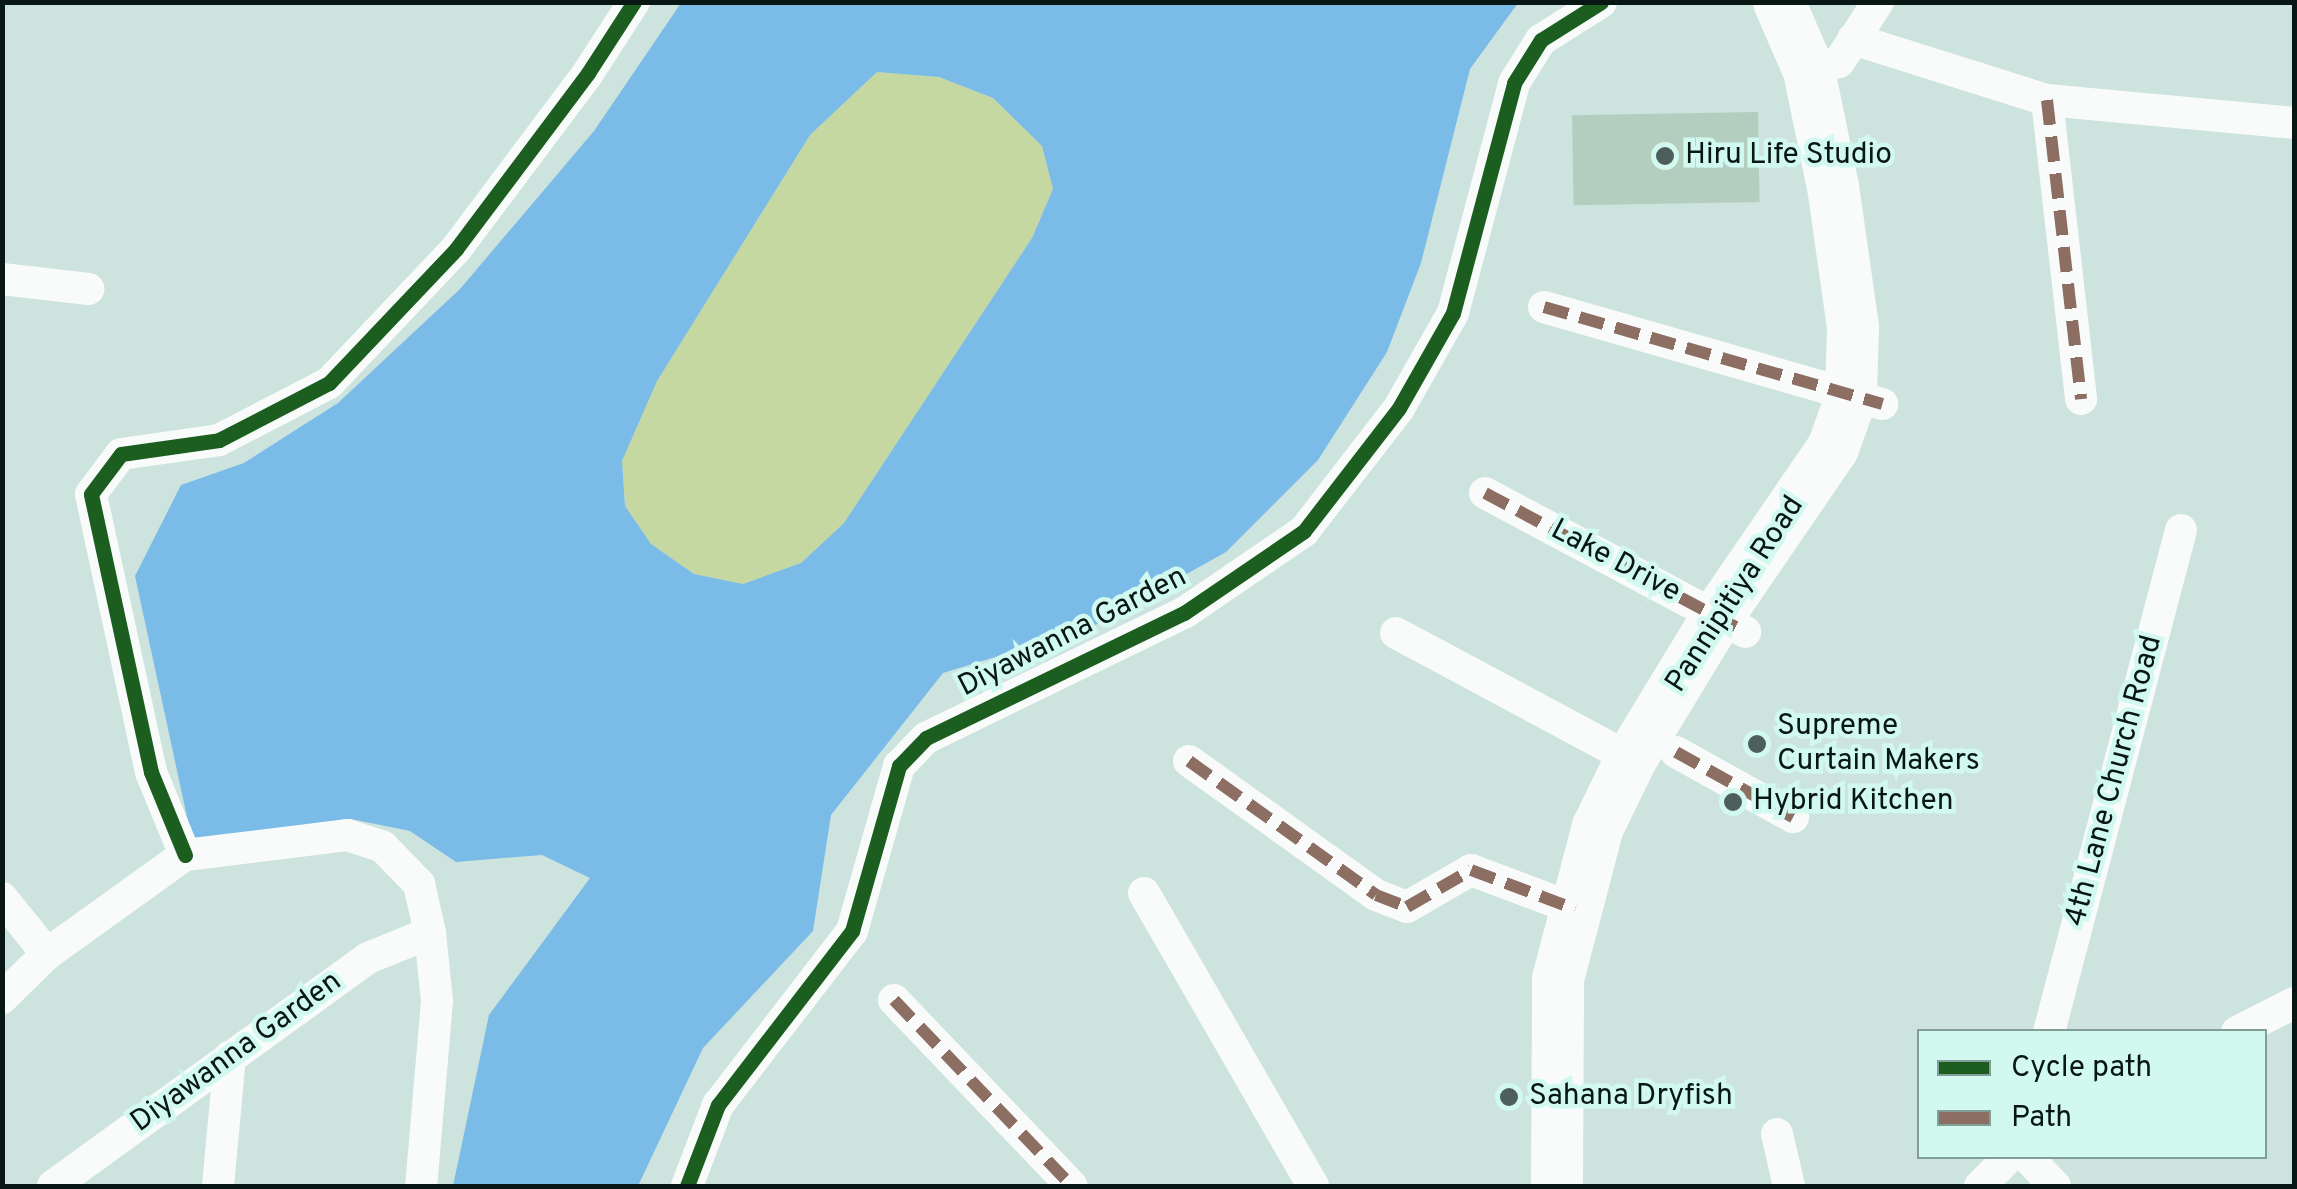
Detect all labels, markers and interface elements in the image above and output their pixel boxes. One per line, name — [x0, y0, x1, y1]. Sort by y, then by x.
place label: Hiru Life Studio — [1685, 138, 1892, 174]
marker: Hiru Life Studio — [1654, 145, 1676, 167]
street label: Pannipitiya Road — [1659, 490, 1813, 700]
street label: Lake Drive — [1544, 513, 1686, 611]
street label: Diyawanna Garden — [953, 560, 1193, 706]
street label: 4th Lane Church Road — [2059, 632, 2171, 930]
place label: Supreme Curtain Makers — [1777, 709, 1980, 780]
marker: Supreme Curtain Makers — [1746, 733, 1768, 755]
place label: Hybrid Kitchen — [1753, 784, 1954, 820]
marker: Hybrid Kitchen — [1722, 791, 1744, 813]
street label: Diyawanna Garden — [125, 965, 349, 1141]
legend — [1917, 1029, 2267, 1159]
text: Cycle path — [2011, 1050, 2152, 1087]
place label: Sahana Dryfish — [1529, 1079, 1733, 1115]
marker: Sahana Dryfish — [1498, 1086, 1520, 1108]
text: Path — [2011, 1100, 2072, 1137]

